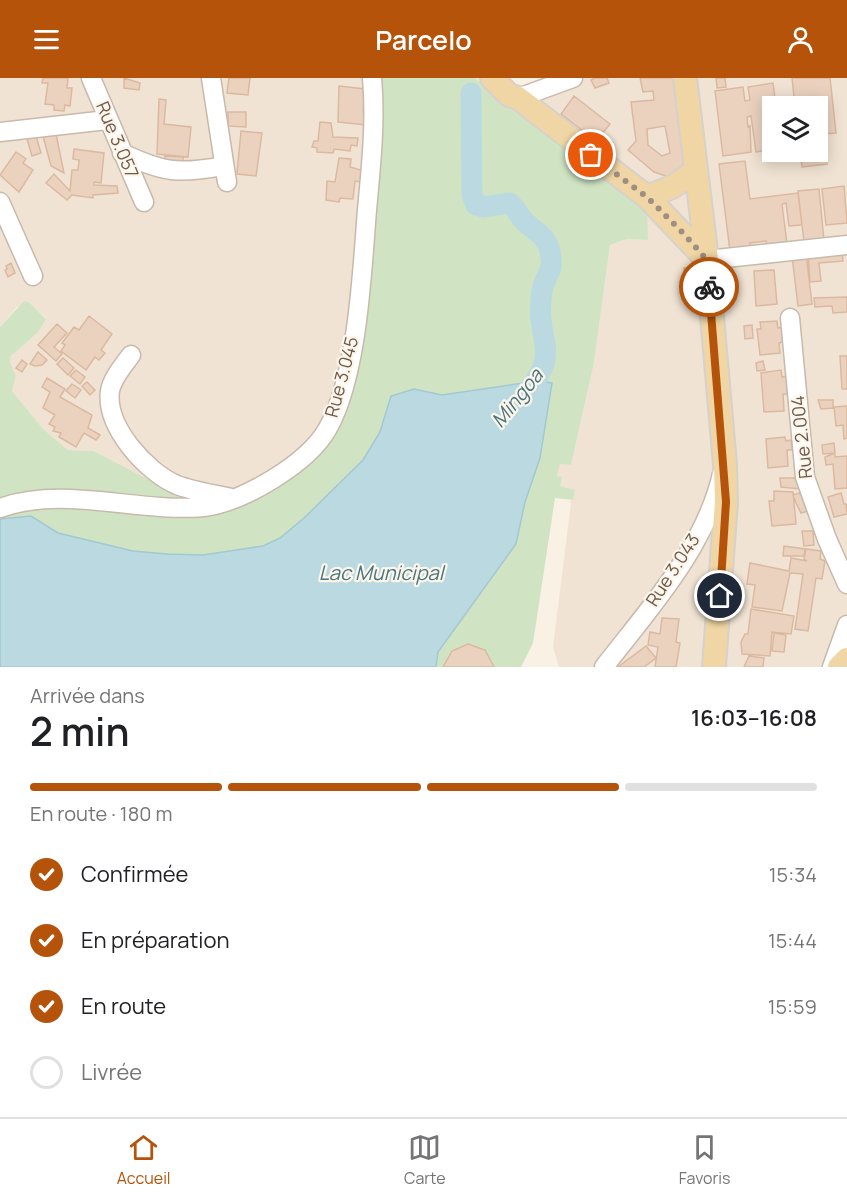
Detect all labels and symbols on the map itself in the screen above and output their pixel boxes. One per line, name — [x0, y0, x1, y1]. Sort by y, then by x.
street label: Rue 3.057 — [91, 98, 145, 182]
pin — [565, 129, 616, 180]
courier — [679, 257, 739, 317]
street label: Rue 3.045 — [319, 334, 363, 420]
water label: Mingoa — [485, 362, 549, 433]
street label: Rue 2.004 — [785, 394, 817, 480]
street label: Rue 3.043 — [640, 528, 705, 610]
water label: Lac Municipal — [319, 559, 446, 586]
pin — [694, 570, 745, 621]

